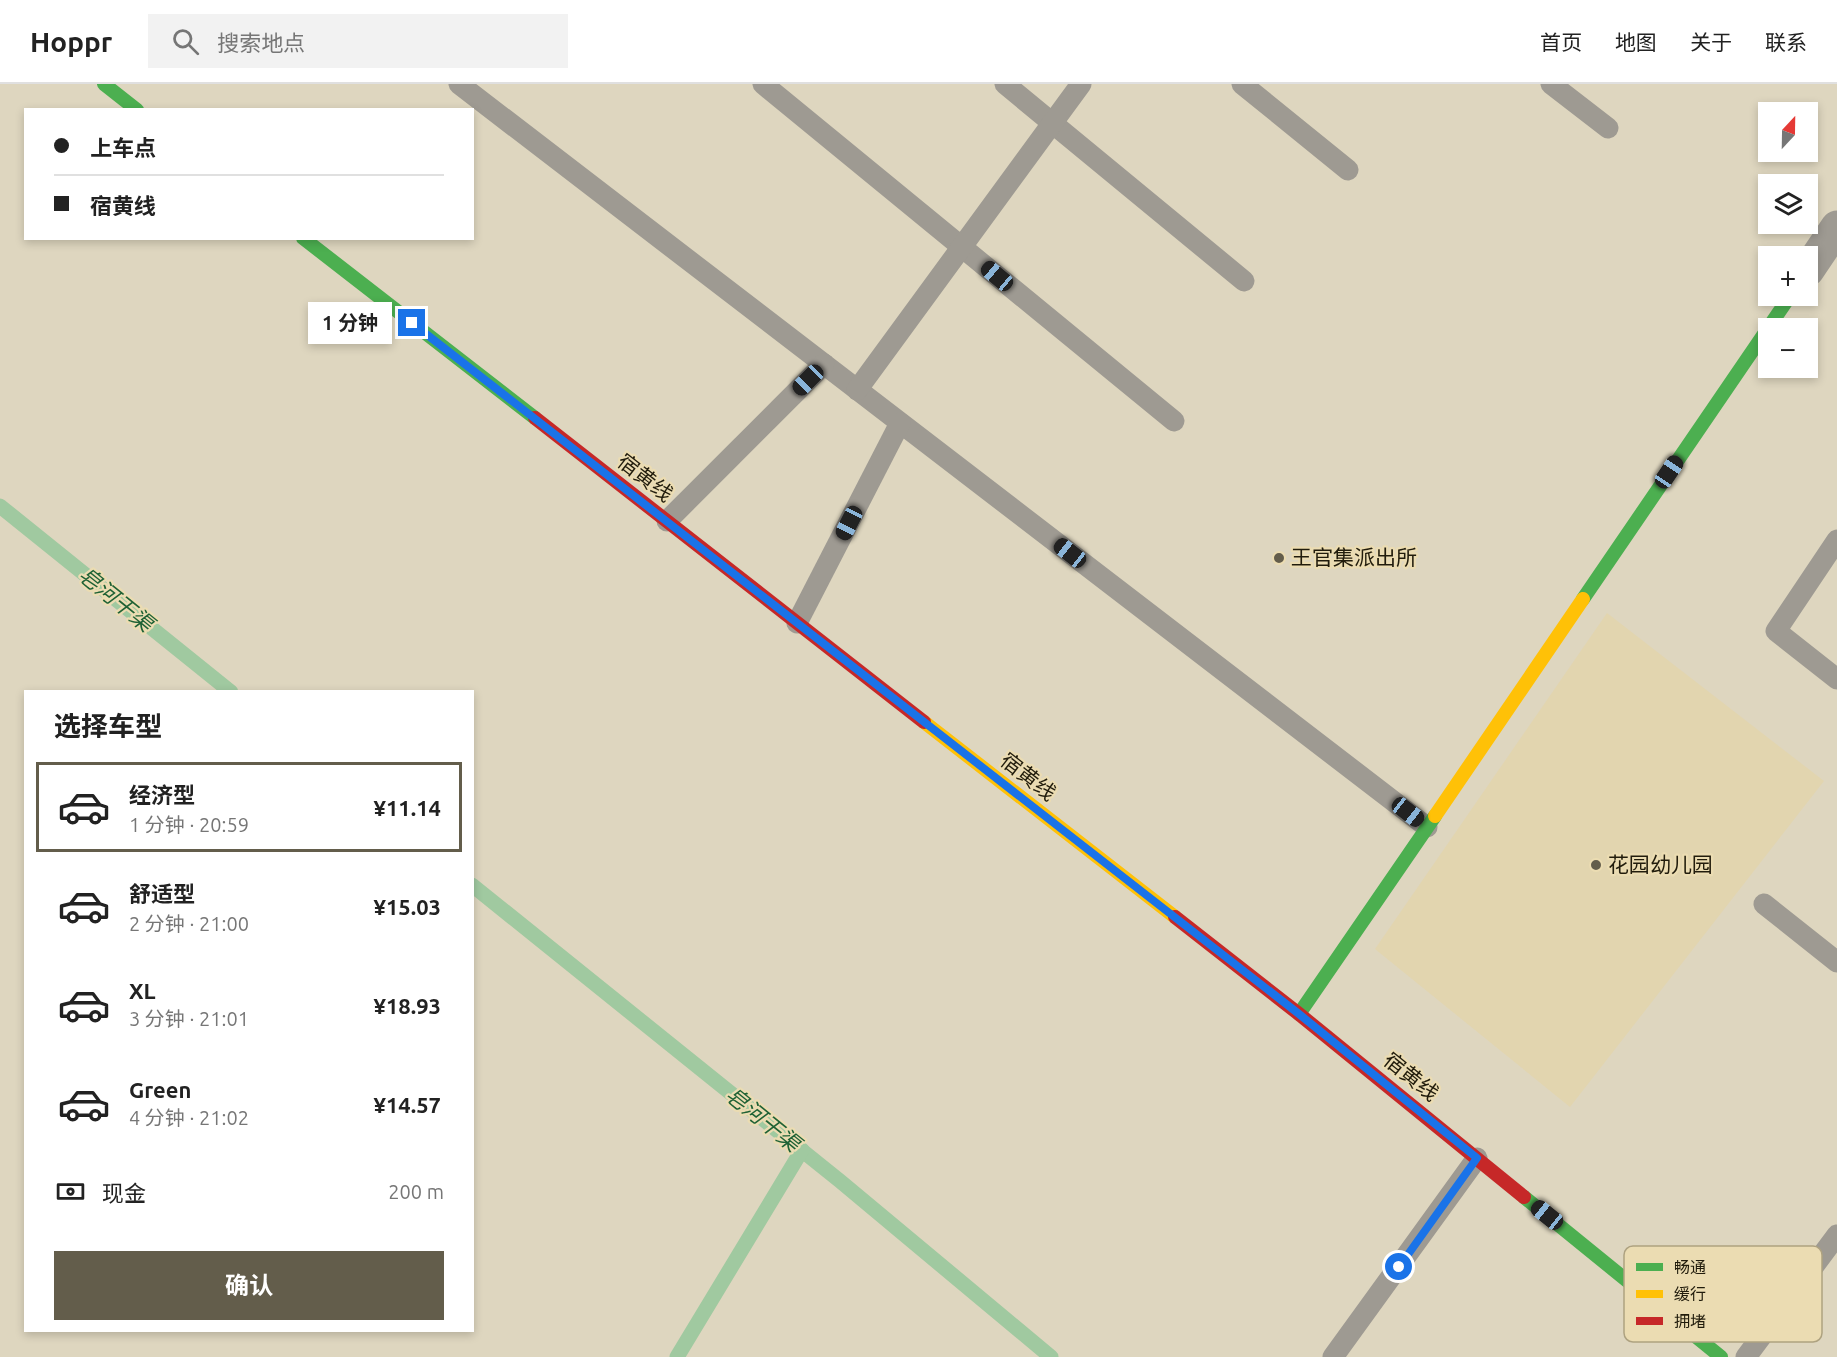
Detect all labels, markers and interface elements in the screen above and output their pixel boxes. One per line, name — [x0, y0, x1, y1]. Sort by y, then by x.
search box — [148, 14, 568, 68]
icon: search — [169, 25, 202, 58]
text: Hoppr — [30, 26, 112, 57]
text: 搜索地点 — [217, 30, 305, 55]
text: 首页 — [1540, 30, 1582, 54]
text: 地图 — [1615, 30, 1657, 54]
text: 关于 — [1690, 30, 1732, 54]
text: 联系 — [1765, 30, 1807, 54]
north arrow — [1758, 102, 1818, 162]
map controls — [1758, 102, 1818, 378]
text: 上车点 — [90, 135, 156, 160]
button: layers — [1758, 174, 1818, 234]
text: 宿黄线 — [90, 193, 156, 218]
button: + — [1758, 246, 1818, 306]
car — [977, 258, 1017, 294]
callout: 1 分钟 — [307, 302, 391, 344]
route end — [398, 309, 425, 336]
text: 1 分钟 — [322, 311, 378, 334]
button: − — [1758, 318, 1818, 378]
car — [789, 361, 827, 399]
street label: 宿黄线 — [613, 448, 678, 506]
car — [1651, 452, 1687, 492]
car — [833, 503, 865, 543]
car — [1050, 535, 1090, 571]
place label: 王官集派出所 — [1291, 545, 1417, 569]
marker: 王官集派出所 — [1272, 551, 1286, 565]
water label: 皂河干渠 — [74, 561, 161, 638]
text: 选择车型 — [54, 711, 162, 741]
street label: 宿黄线 — [996, 747, 1061, 805]
icon: car — [57, 780, 111, 834]
text: 经济型 — [129, 782, 195, 807]
car — [1388, 794, 1428, 830]
text: ¥11.14 — [374, 795, 441, 820]
text: 1 分钟 · 20:59 — [129, 813, 249, 836]
place label: 花园幼儿园 — [1608, 852, 1713, 876]
marker: 花园幼儿园 — [1589, 858, 1603, 872]
icon: car — [57, 879, 111, 933]
text: 舒适型 — [129, 881, 195, 906]
text: ¥15.03 — [374, 894, 441, 919]
text: 2 分钟 · 21:00 — [129, 912, 249, 935]
icon: car — [57, 978, 111, 1032]
text: XL — [129, 978, 156, 1003]
text: ¥18.93 — [374, 993, 441, 1018]
text: 3 分钟 · 21:01 — [129, 1007, 249, 1030]
street label: 宿黄线 — [1380, 1047, 1444, 1105]
icon: car — [57, 1077, 111, 1131]
text: Green — [129, 1077, 191, 1102]
water label: 皂河干渠 — [721, 1081, 808, 1158]
text: ¥14.57 — [374, 1092, 441, 1117]
text: 4 分钟 · 21:02 — [129, 1106, 249, 1129]
icon: cash — [54, 1175, 87, 1208]
text: 现金 — [102, 1180, 146, 1205]
text: 200 m — [388, 1180, 444, 1203]
car — [1527, 1197, 1567, 1233]
legend — [1624, 1246, 1822, 1342]
button: 确认 — [54, 1251, 444, 1320]
route start — [1385, 1253, 1412, 1280]
text: 畅通 — [1674, 1258, 1706, 1276]
text: 缓行 — [1674, 1285, 1706, 1303]
text: 拥堵 — [1674, 1312, 1706, 1330]

